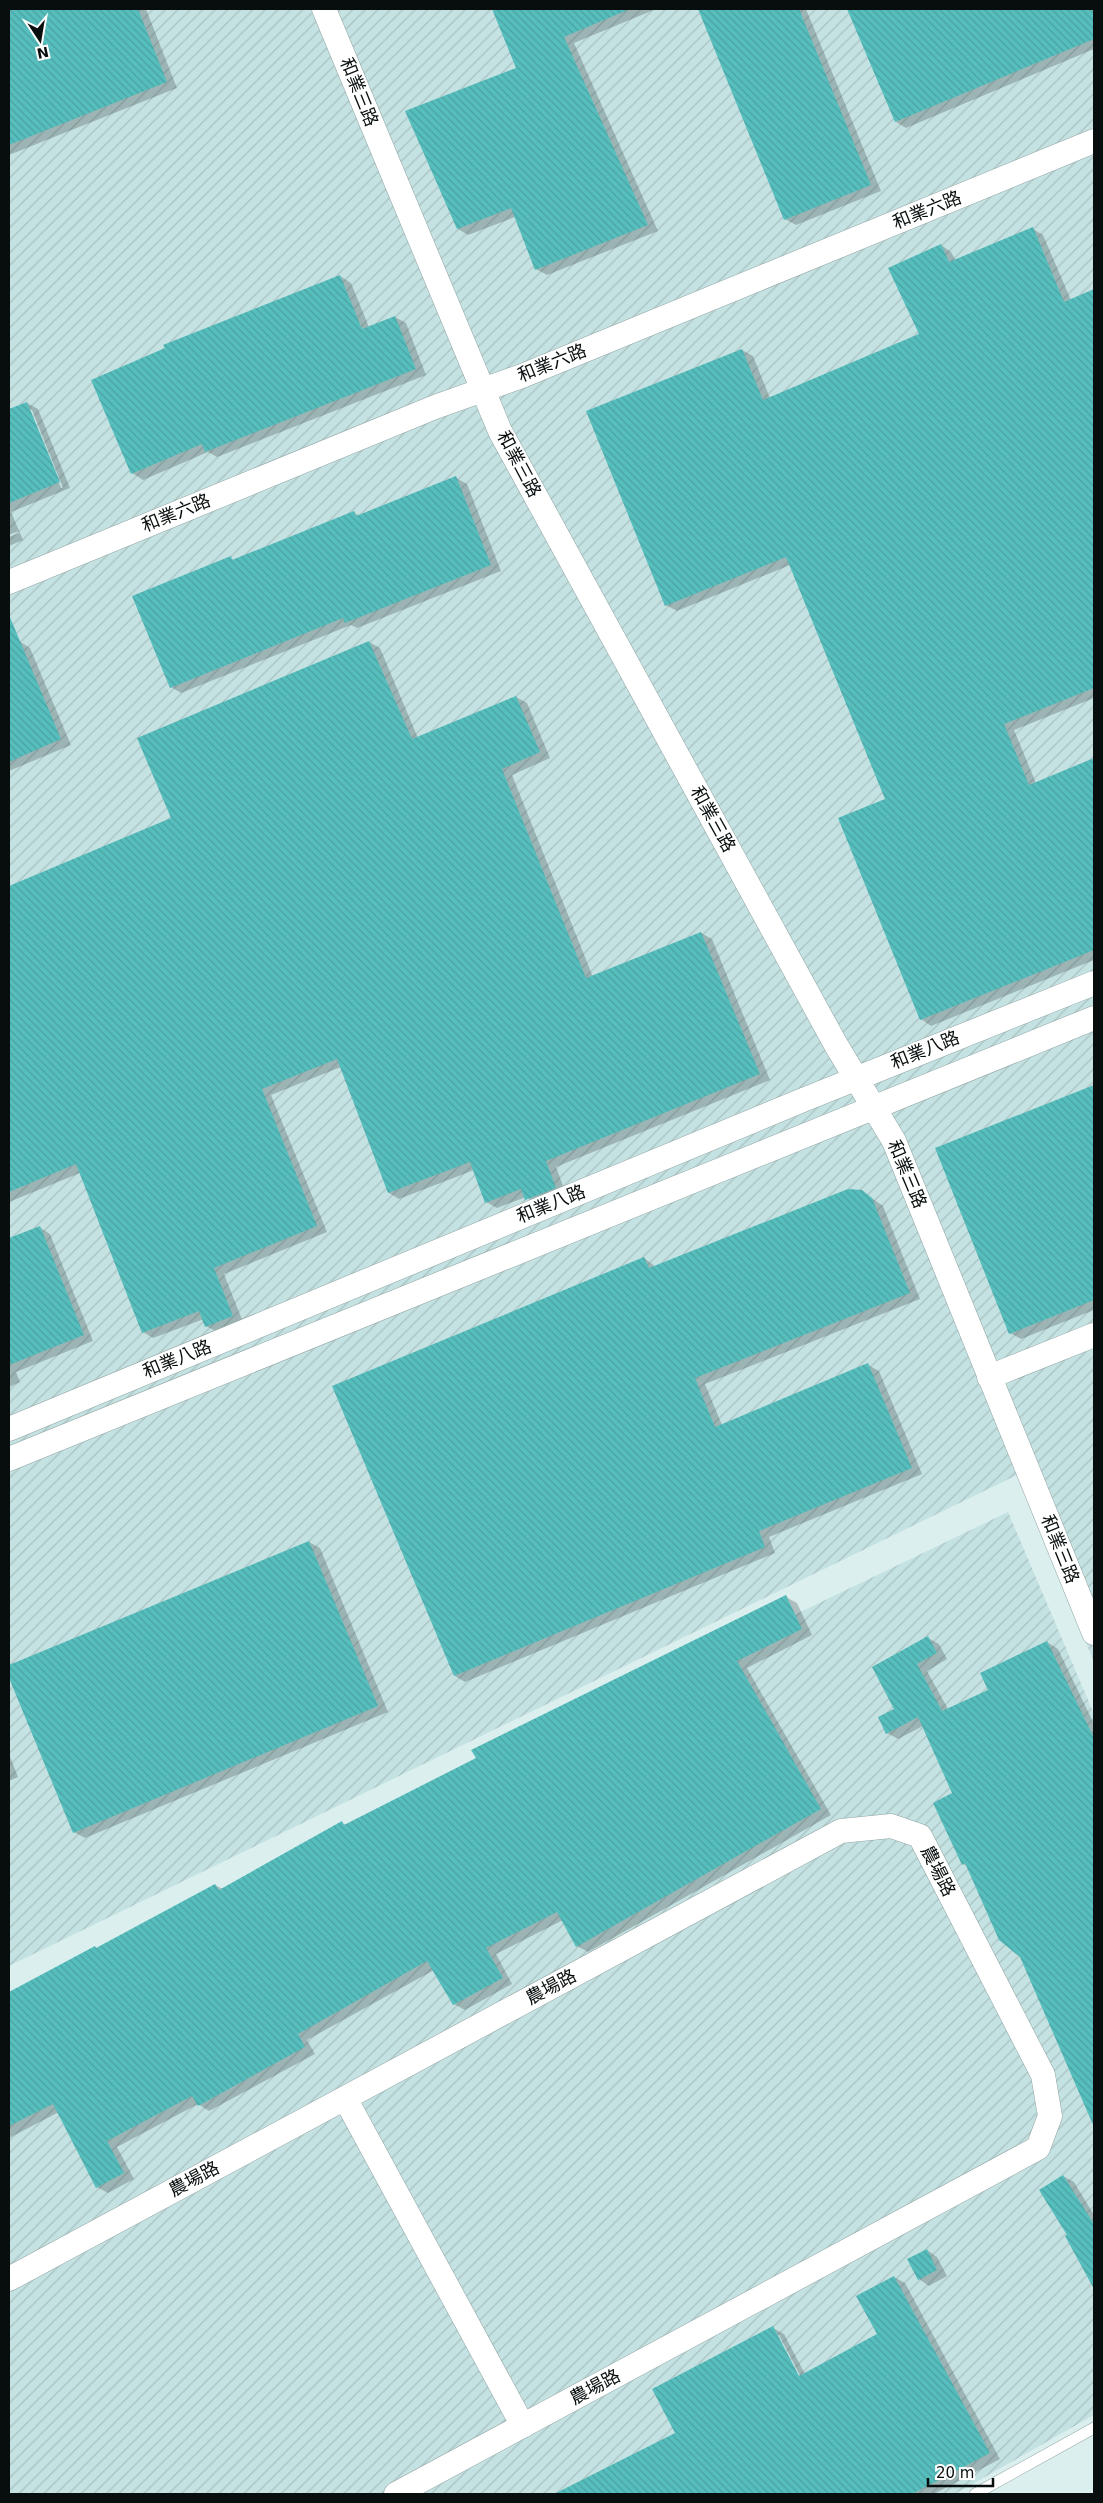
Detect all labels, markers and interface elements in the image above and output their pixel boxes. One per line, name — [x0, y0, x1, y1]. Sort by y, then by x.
north arrow — [15, 15, 65, 65]
text: N — [35, 44, 50, 62]
street label: 和業三路 — [336, 55, 383, 129]
street label: 和業六路 — [890, 186, 964, 233]
street label: 和業六路 — [515, 339, 589, 386]
street label: 和業三路 — [493, 427, 546, 500]
street label: 和業六路 — [139, 489, 213, 536]
street label: 和業三路 — [687, 782, 740, 855]
street label: 和業八路 — [888, 1026, 962, 1073]
street label: 和業三路 — [884, 1137, 931, 1211]
street label: 和業八路 — [514, 1180, 588, 1227]
street label: 和業八路 — [140, 1335, 214, 1382]
street label: 和業三路 — [1037, 1512, 1084, 1586]
street label: 農場路 — [917, 1842, 960, 1900]
street label: 農場路 — [522, 1965, 580, 2009]
street label: 農場路 — [165, 2157, 223, 2201]
street label: 農場路 — [566, 2365, 624, 2409]
scale bar — [928, 2456, 993, 2488]
text: 20 m — [936, 2464, 974, 2482]

